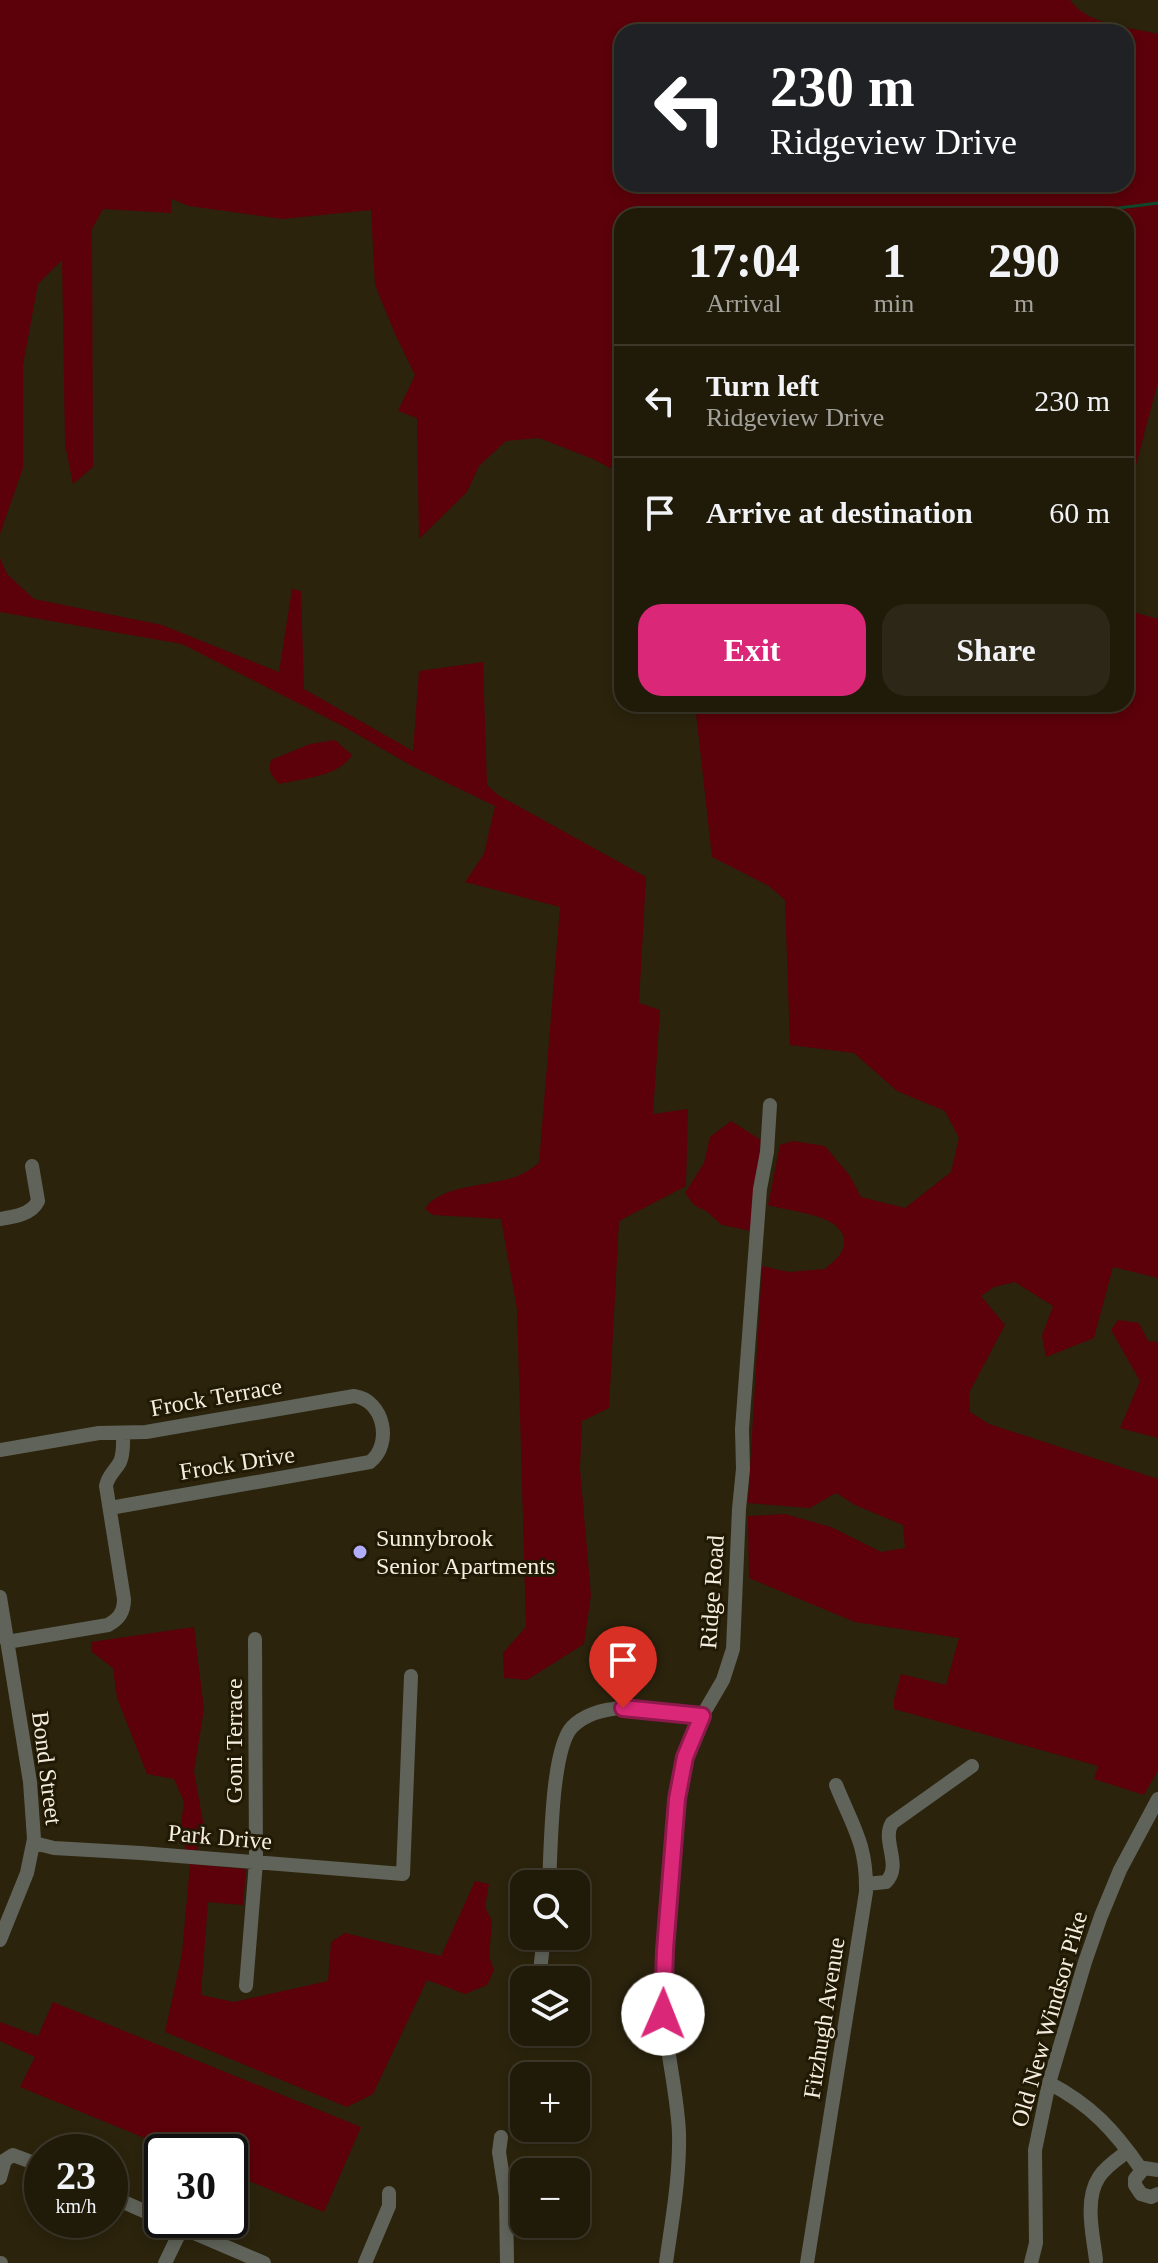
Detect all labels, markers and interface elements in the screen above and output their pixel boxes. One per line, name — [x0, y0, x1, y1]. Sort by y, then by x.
icon: left — [638, 56, 742, 160]
text: 230 m — [770, 56, 915, 118]
text: Ridgeview Drive — [770, 122, 1017, 162]
text: 17:04 — [688, 234, 800, 287]
text: 1 — [882, 234, 906, 287]
text: 290 — [988, 234, 1060, 287]
text: Arrival — [706, 289, 781, 318]
text: min — [874, 289, 914, 318]
text: m — [1014, 289, 1034, 318]
text: Turn left — [706, 369, 819, 402]
icon: left — [638, 379, 682, 423]
text: 230 m — [1034, 384, 1110, 417]
text: Ridgeview Drive — [706, 403, 884, 432]
icon: arrive — [638, 491, 682, 535]
text: Arrive at destination — [706, 496, 973, 529]
text: 60 m — [1049, 496, 1110, 529]
button: Exit — [638, 604, 866, 696]
button: Share — [882, 604, 1110, 696]
street label: Frock Terrace — [148, 1373, 284, 1421]
street label: Frock Drive — [177, 1441, 297, 1485]
place label: Sunnybrook Senior Apartments — [376, 1525, 555, 1579]
street label: Ridge Road — [695, 1534, 729, 1650]
marker: Sunnybrook Senior Apartments — [351, 1543, 369, 1561]
pin — [589, 1626, 657, 1708]
icon: arrive — [601, 1638, 645, 1682]
street label: Goni Terrace — [221, 1678, 247, 1804]
street label: Bond Street — [27, 1710, 67, 1826]
street label: Park Drive — [167, 1819, 273, 1855]
map controls — [510, 1870, 590, 2238]
button: search — [510, 1870, 590, 1950]
street label: Old New Windsor Pike — [1006, 1908, 1092, 2130]
street label: Fitzhugh Avenue — [798, 1936, 850, 2100]
button: layers — [510, 1966, 590, 2046]
position arrow — [621, 1972, 705, 2056]
button: + — [510, 2062, 590, 2142]
speed limit sign: 30 — [144, 2134, 248, 2238]
text: 23 — [56, 2153, 96, 2198]
button: − — [510, 2158, 590, 2238]
text: km/h — [55, 2195, 97, 2217]

